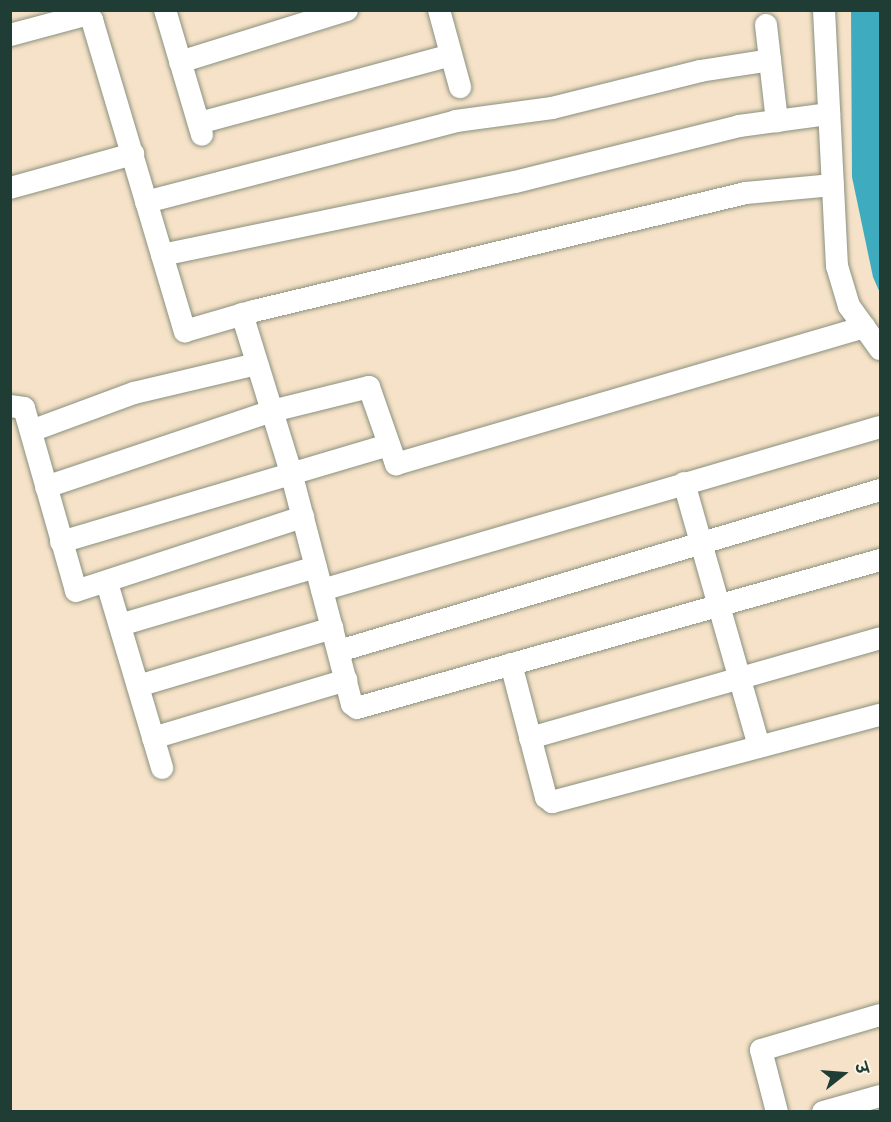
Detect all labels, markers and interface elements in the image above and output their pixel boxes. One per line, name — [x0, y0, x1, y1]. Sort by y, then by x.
north arrow — [813, 1044, 873, 1104]
text: उ — [849, 1060, 872, 1077]

